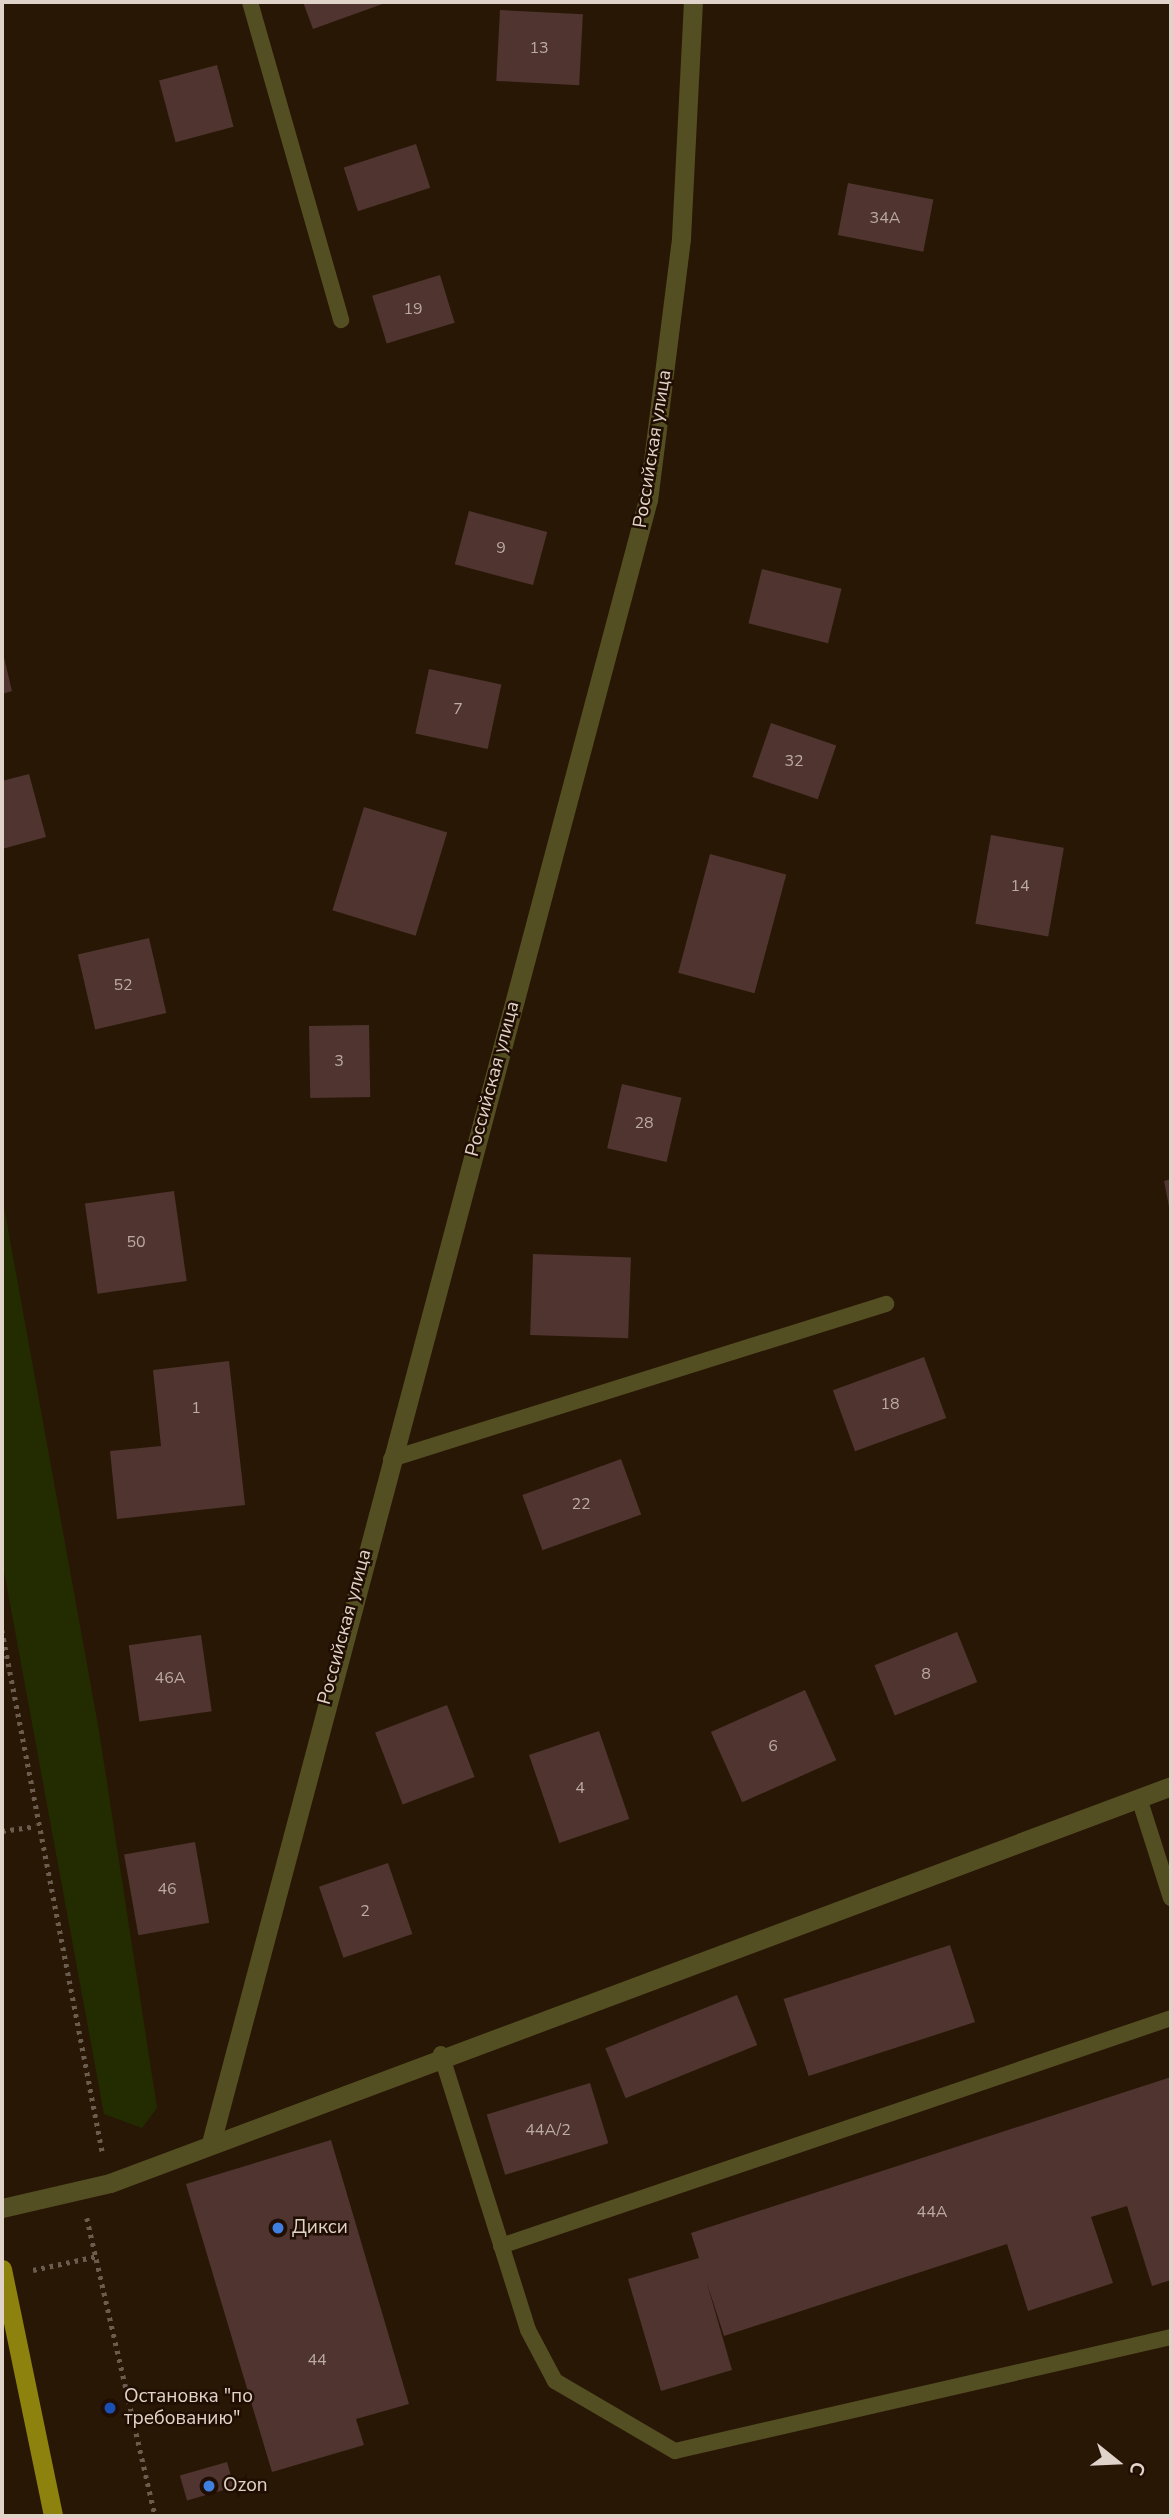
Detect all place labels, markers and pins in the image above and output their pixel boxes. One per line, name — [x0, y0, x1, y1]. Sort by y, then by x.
place label: Дикси — [292, 2217, 348, 2239]
marker: Дикси — [270, 2220, 286, 2236]
place label: Остановка "по требованию" — [124, 2386, 253, 2430]
marker: Остановка "по требованию" — [102, 2400, 118, 2416]
place label: Ozon — [223, 2475, 268, 2497]
marker: Ozon — [201, 2478, 217, 2494]

